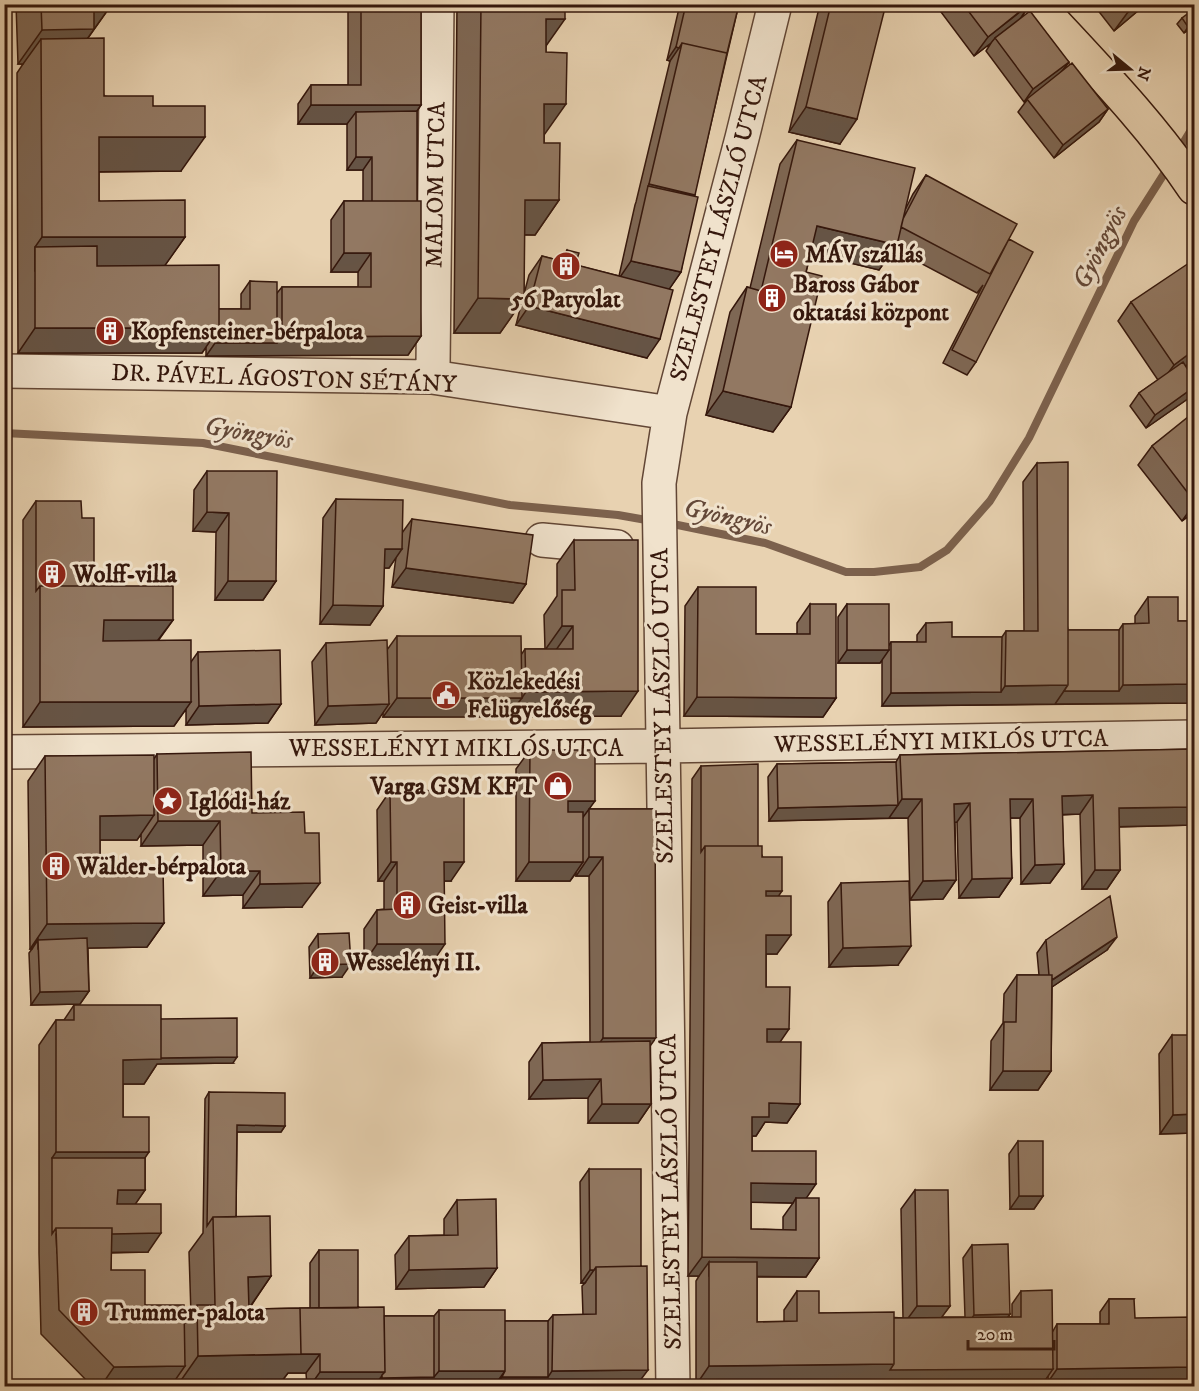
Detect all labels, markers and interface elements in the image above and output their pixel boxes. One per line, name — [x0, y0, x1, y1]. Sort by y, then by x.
north arrow — [1100, 39, 1160, 99]
text: N — [1132, 64, 1155, 83]
street label: SZELESTEY LÁSZLÓ UTCA — [663, 71, 774, 385]
street label: MALOM UTCA — [420, 101, 452, 268]
water label: Gyöngyös — [1065, 200, 1136, 295]
hotel icon: MÁV szállás — [768, 238, 800, 270]
place label: MÁV szállás — [805, 239, 923, 270]
building icon: 56 Patyolat — [550, 250, 582, 282]
place label: Baross Gábor oktatási központ — [793, 270, 949, 328]
building icon: Baross Gábor oktatási központ — [756, 282, 788, 314]
place label: 56 Patyolat — [510, 285, 621, 315]
building icon: Kopfensteiner-bérpalota — [94, 315, 126, 347]
place label: Kopfensteiner-bérpalota — [131, 317, 364, 347]
street label: DR. PÁVEL ÁGOSTON SÉTÁNY — [111, 357, 458, 400]
water label: Gyöngyös — [202, 409, 296, 458]
water label: Gyöngyös — [681, 491, 776, 544]
street label: SZELESTEY LÁSZLÓ UTCA — [644, 547, 681, 864]
building icon: Wolff-villa — [36, 558, 68, 590]
place label: Wolff-villa — [72, 560, 178, 590]
place label: Közlekedési Felügyelőség — [467, 667, 593, 725]
public building icon: Közlekedési Felügyelőség — [430, 679, 462, 711]
street label: WESSELÉNYI MIKLÓS UTCA — [773, 723, 1109, 760]
street label: WESSELÉNYI MIKLÓS UTCA — [288, 733, 624, 764]
shop icon: Varga GSM KFT — [542, 770, 574, 802]
place label: Varga GSM KFT — [370, 772, 538, 802]
place icon: Iglódi-ház — [152, 785, 184, 817]
place label: Iglódi-ház — [189, 787, 291, 817]
building icon: Wälder-bérpalota — [40, 850, 72, 882]
place label: Wälder-bérpalota — [76, 852, 247, 882]
building icon: Geist-villa — [391, 889, 423, 921]
place label: Geist-villa — [428, 891, 529, 921]
building icon: Wesselényi II. — [309, 946, 341, 978]
place label: Wesselényi II. — [345, 948, 481, 978]
street label: SZELESTEY LÁSZLÓ UTCA — [652, 1033, 689, 1350]
building icon: Trummer-palota — [68, 1296, 100, 1328]
place label: Trummer-palota — [104, 1298, 266, 1328]
scale bar — [968, 1313, 1054, 1351]
text: 20 m — [977, 1324, 1013, 1346]

